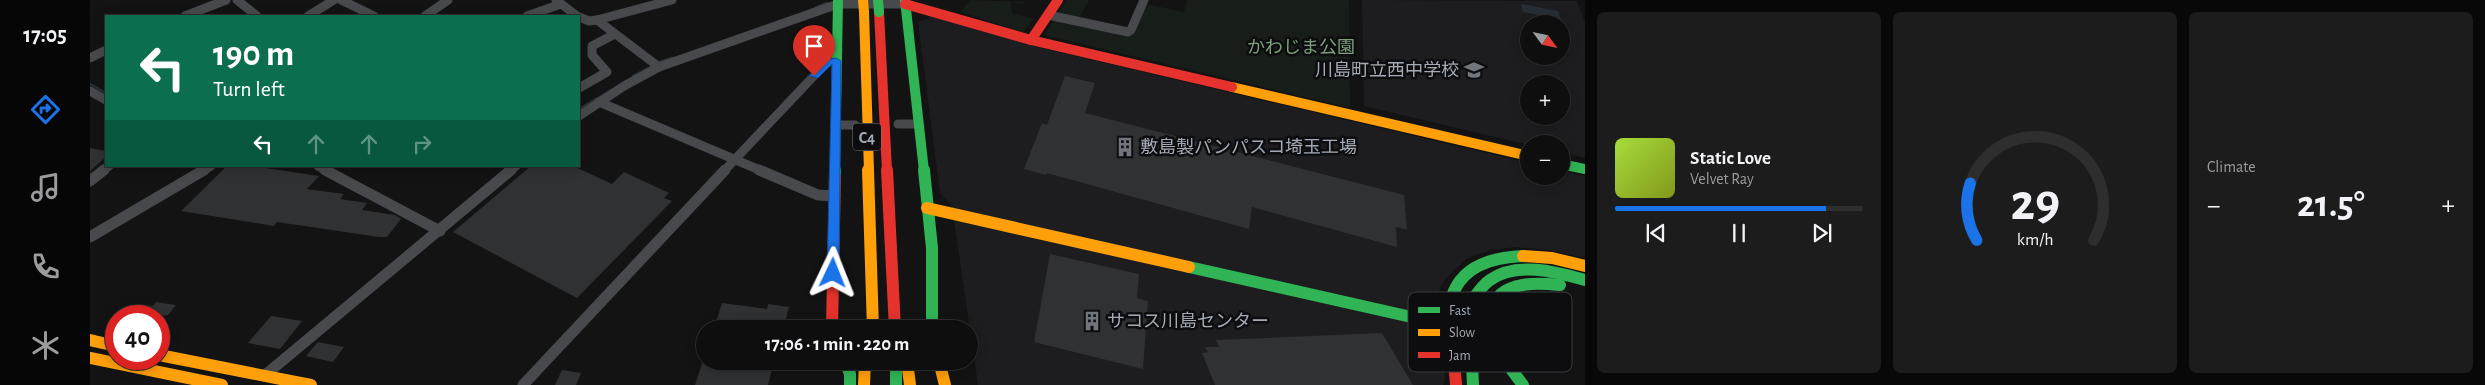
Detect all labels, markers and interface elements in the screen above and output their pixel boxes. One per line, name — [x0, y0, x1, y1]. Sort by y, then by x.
north arrow — [1520, 15, 1570, 65]
map controls — [1520, 15, 1570, 185]
text: 17:05 — [23, 24, 67, 46]
pin — [793, 25, 835, 76]
icon: arrive — [800, 32, 828, 60]
icon: left — [130, 35, 195, 100]
text: 190 m — [213, 37, 294, 72]
park label: かわじま公園 — [1247, 38, 1355, 57]
school or university icon: 川島町立西中学校 — [1463, 59, 1485, 81]
place label: 川島町立西中学校 — [1315, 60, 1459, 80]
button: + — [1520, 75, 1570, 125]
text: Turn left — [213, 78, 285, 100]
icon: directions — [28, 92, 63, 127]
road number: C4 — [853, 124, 881, 150]
icon: left — [249, 130, 277, 158]
icon: ahead — [302, 130, 330, 158]
icon: ahead — [355, 130, 383, 158]
icon: right — [408, 130, 436, 158]
button: − — [1520, 135, 1570, 185]
building icon: 敷島製パンパスコ埼玉工場 — [1114, 136, 1136, 158]
place label: 敷島製パンパスコ埼玉工場 — [1140, 137, 1357, 157]
text: Static Love — [1690, 149, 1771, 168]
text: Climate — [2207, 159, 2256, 175]
icon: music — [28, 170, 63, 205]
text: Velvet Ray — [1690, 171, 1754, 187]
text: 29 — [2010, 177, 2060, 229]
text: 21.5° — [2297, 186, 2365, 224]
text: − — [2207, 192, 2220, 220]
text: + — [2442, 192, 2455, 220]
icon: previous — [1642, 219, 1670, 247]
icon: pause — [1725, 219, 1753, 247]
icon: next — [1808, 219, 1836, 247]
text: km/h — [2017, 231, 2053, 249]
position arrow — [806, 246, 858, 298]
icon: phone — [28, 249, 63, 284]
legend — [1408, 292, 1572, 372]
text: Fast — [1449, 304, 1471, 318]
speed limit sign: 40 — [105, 305, 170, 370]
building icon: サコス川島センター — [1081, 310, 1103, 332]
place label: サコス川島センター — [1107, 311, 1269, 331]
text: Slow — [1449, 326, 1476, 340]
icon: climate — [28, 328, 63, 363]
text: 17:06 · 1 min · 220 m — [765, 335, 909, 354]
text: Jam — [1449, 349, 1471, 363]

